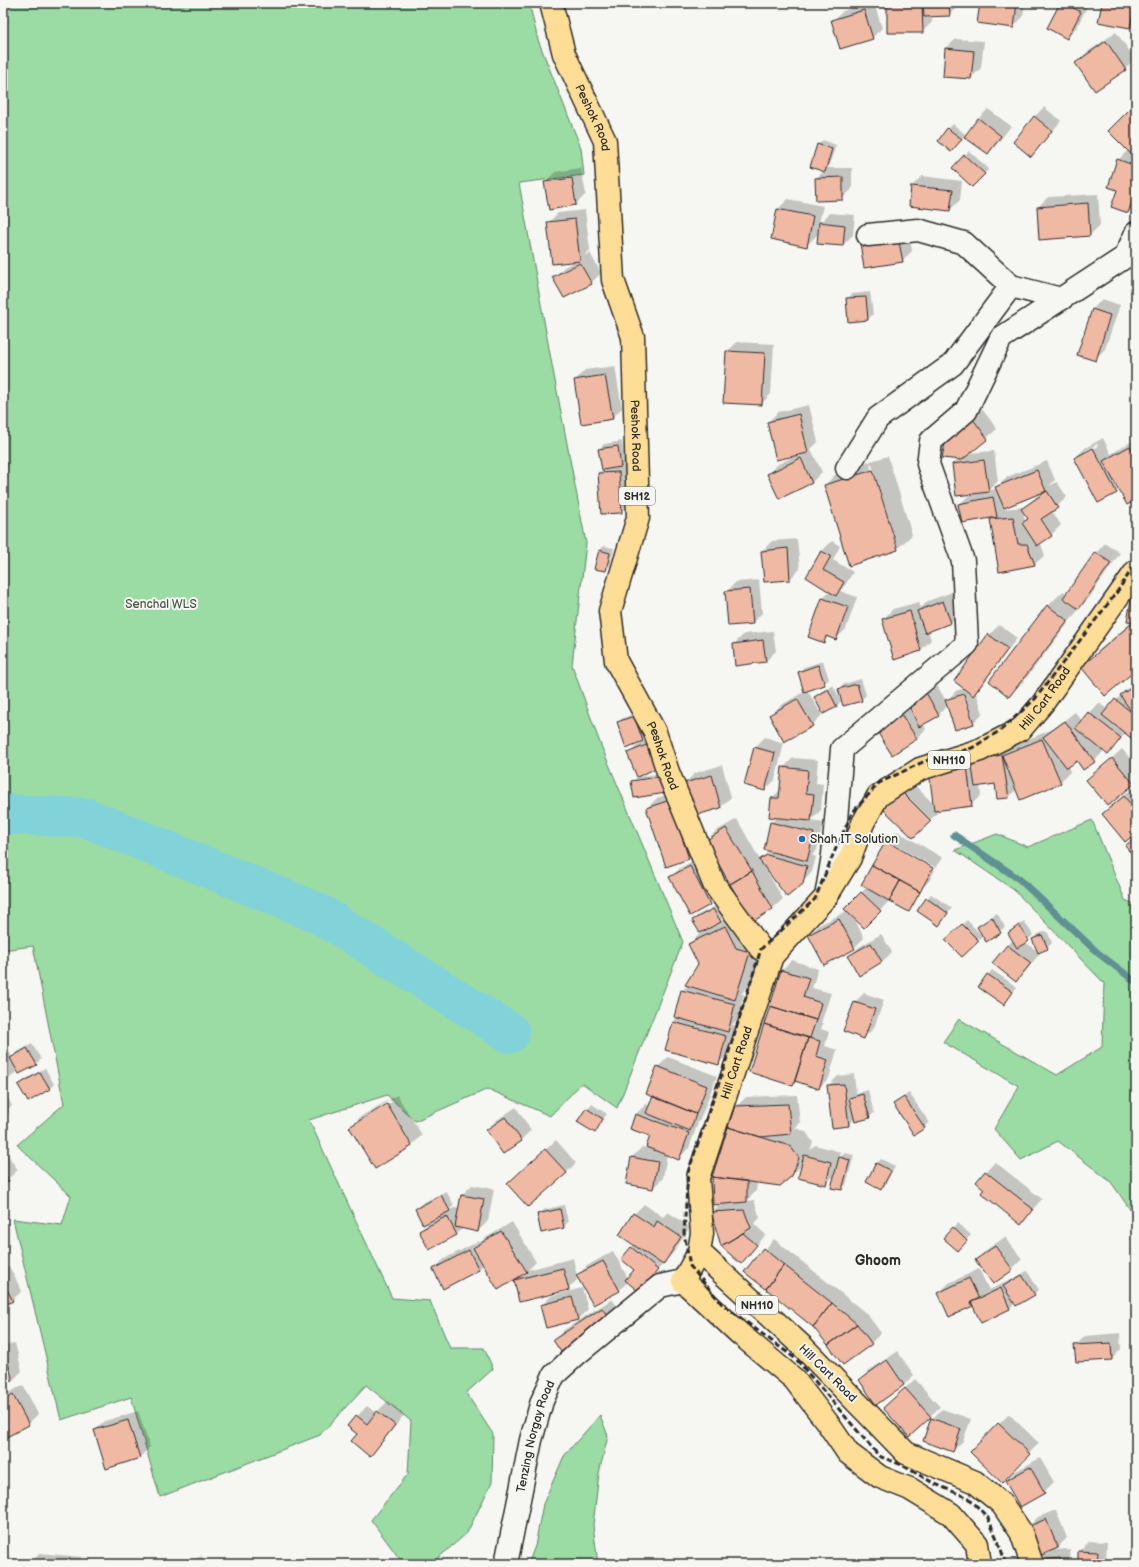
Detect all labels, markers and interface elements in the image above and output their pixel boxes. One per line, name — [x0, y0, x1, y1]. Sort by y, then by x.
street label: Peshok Road — [571, 82, 613, 152]
street label: Peshok Road — [627, 399, 644, 472]
road number: SH12 — [619, 487, 655, 505]
park label: Senchal WLS — [125, 597, 197, 612]
street label: Hill Cart Road — [1016, 664, 1074, 734]
street label: Peshok Road — [643, 719, 682, 793]
road number: NH110 — [928, 751, 970, 769]
place label: Shah IT Solution — [810, 832, 898, 847]
marker: Shah IT Solution — [797, 834, 807, 844]
street label: Hill Cart Road — [718, 1024, 756, 1101]
district label: Ghoom — [855, 1252, 901, 1269]
road number: NH110 — [736, 1296, 778, 1314]
street label: Hill Cart Road — [796, 1341, 860, 1406]
street label: Tenzing Norgay Road — [514, 1378, 559, 1494]

